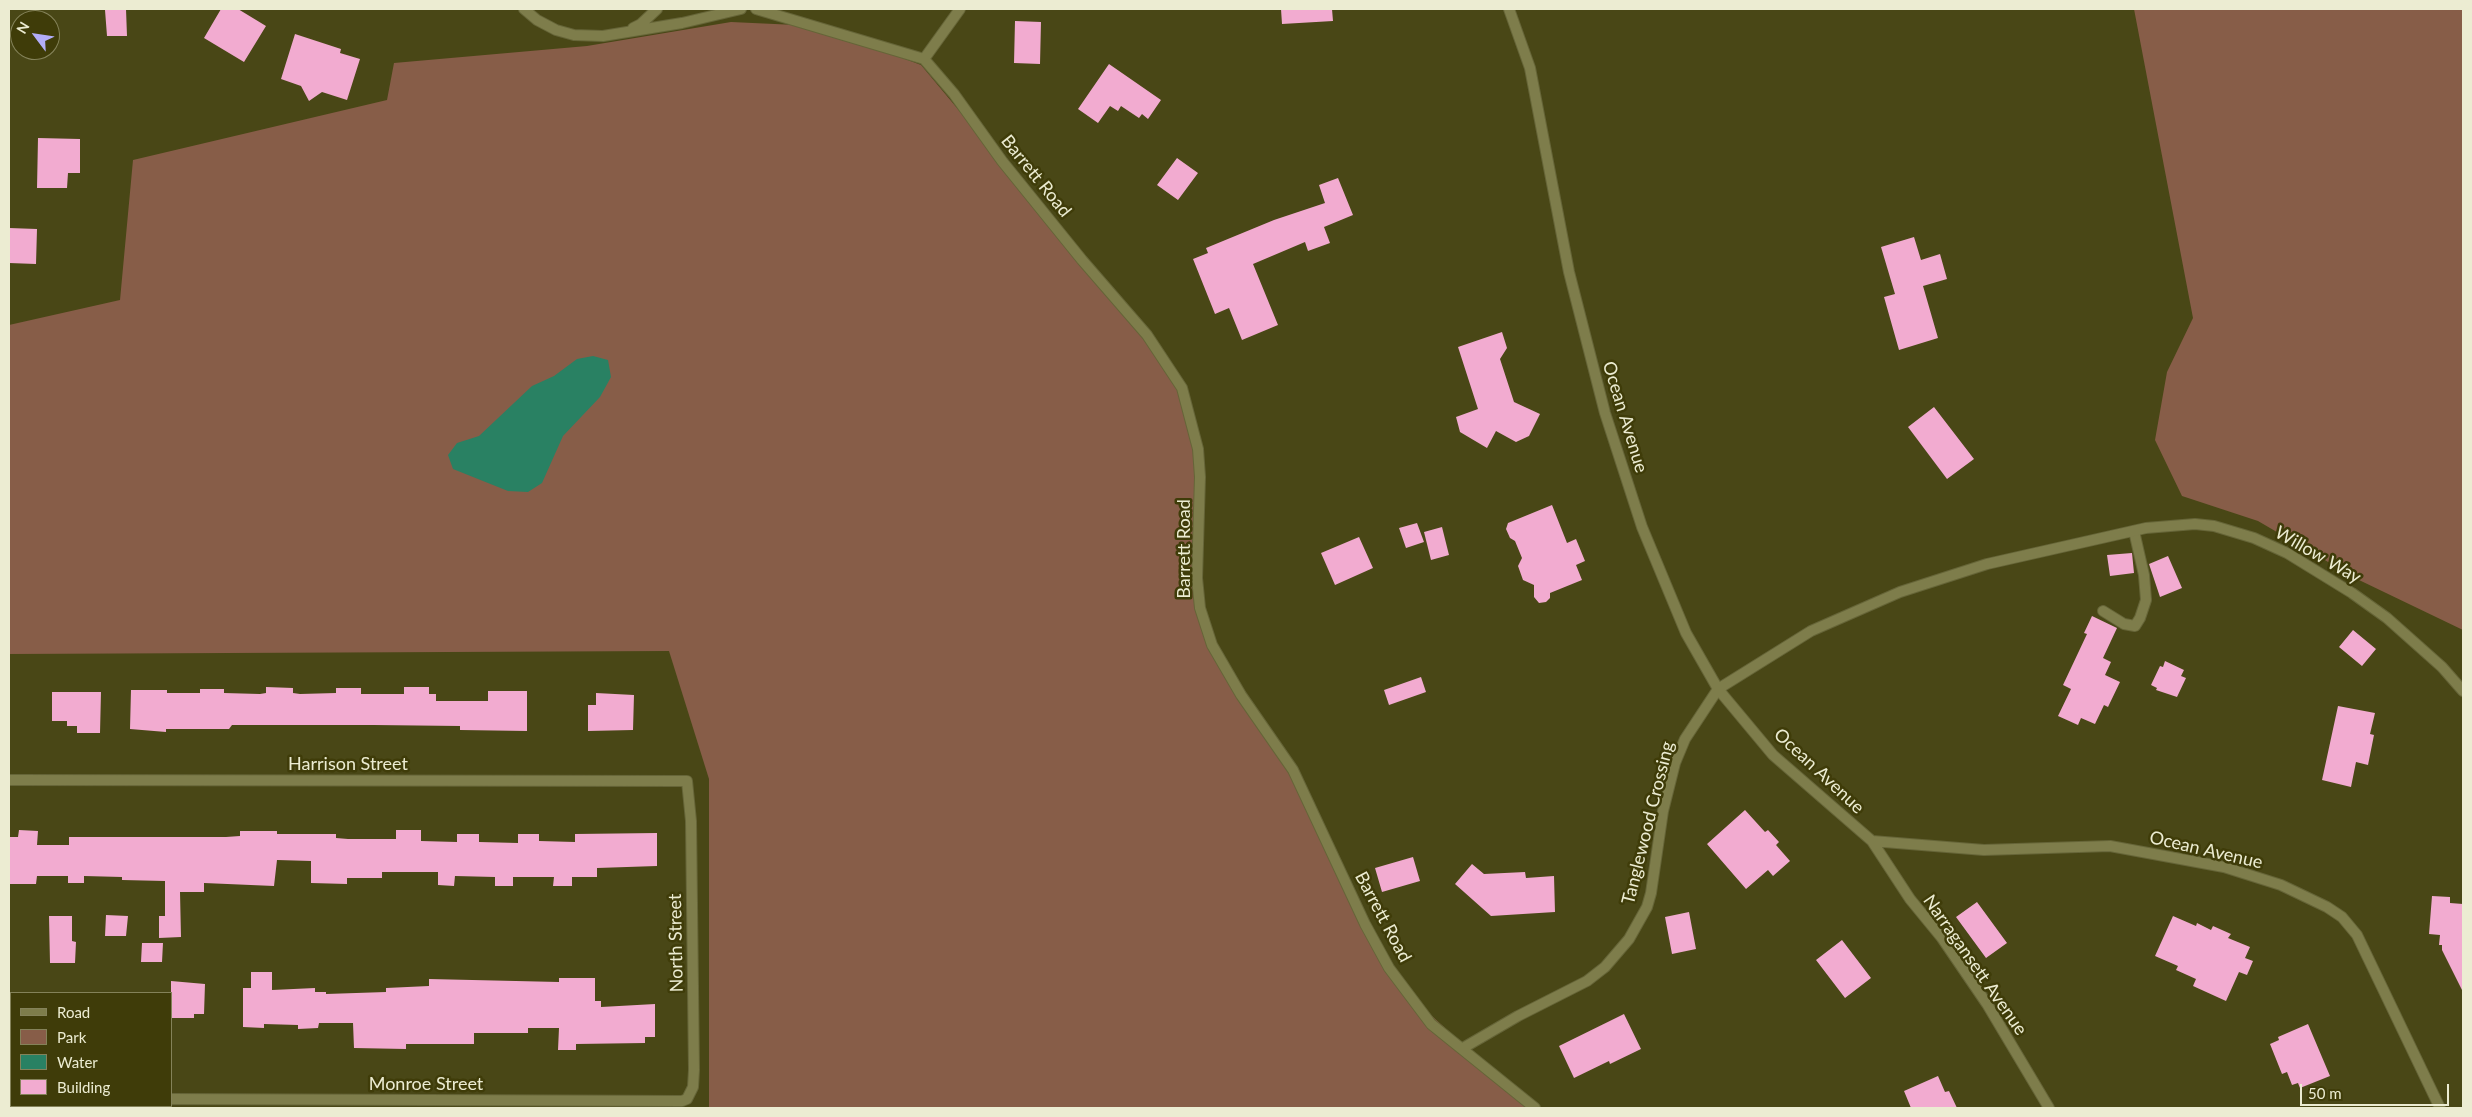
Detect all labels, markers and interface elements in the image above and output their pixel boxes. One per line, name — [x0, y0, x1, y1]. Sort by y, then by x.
north arrow — [10, 10, 60, 60]
text: N — [13, 19, 33, 37]
street label: Barrett Road — [996, 131, 1076, 221]
street label: Ocean Avenue — [1598, 359, 1652, 475]
street label: Barrett Road — [1173, 499, 1195, 599]
street label: Willow Way — [2271, 522, 2365, 588]
street label: Ocean Avenue — [1769, 724, 1869, 818]
street label: Tanglewood Crossing — [1617, 739, 1679, 907]
street label: Harrison Street — [288, 753, 408, 775]
street label: Ocean Avenue — [2147, 826, 2265, 874]
street label: Barrett Road — [1350, 868, 1416, 966]
street label: Narragansett Avenue — [1918, 891, 2032, 1039]
street label: North Street — [664, 893, 688, 993]
legend — [10, 992, 172, 1107]
text: Road — [57, 1003, 90, 1021]
text: Park — [57, 1028, 86, 1046]
text: Water — [57, 1053, 98, 1071]
street label: Monroe Street — [369, 1073, 483, 1095]
scale bar — [2302, 1074, 2451, 1106]
text: Building — [57, 1078, 110, 1096]
text: 50 m — [2308, 1084, 2342, 1102]

